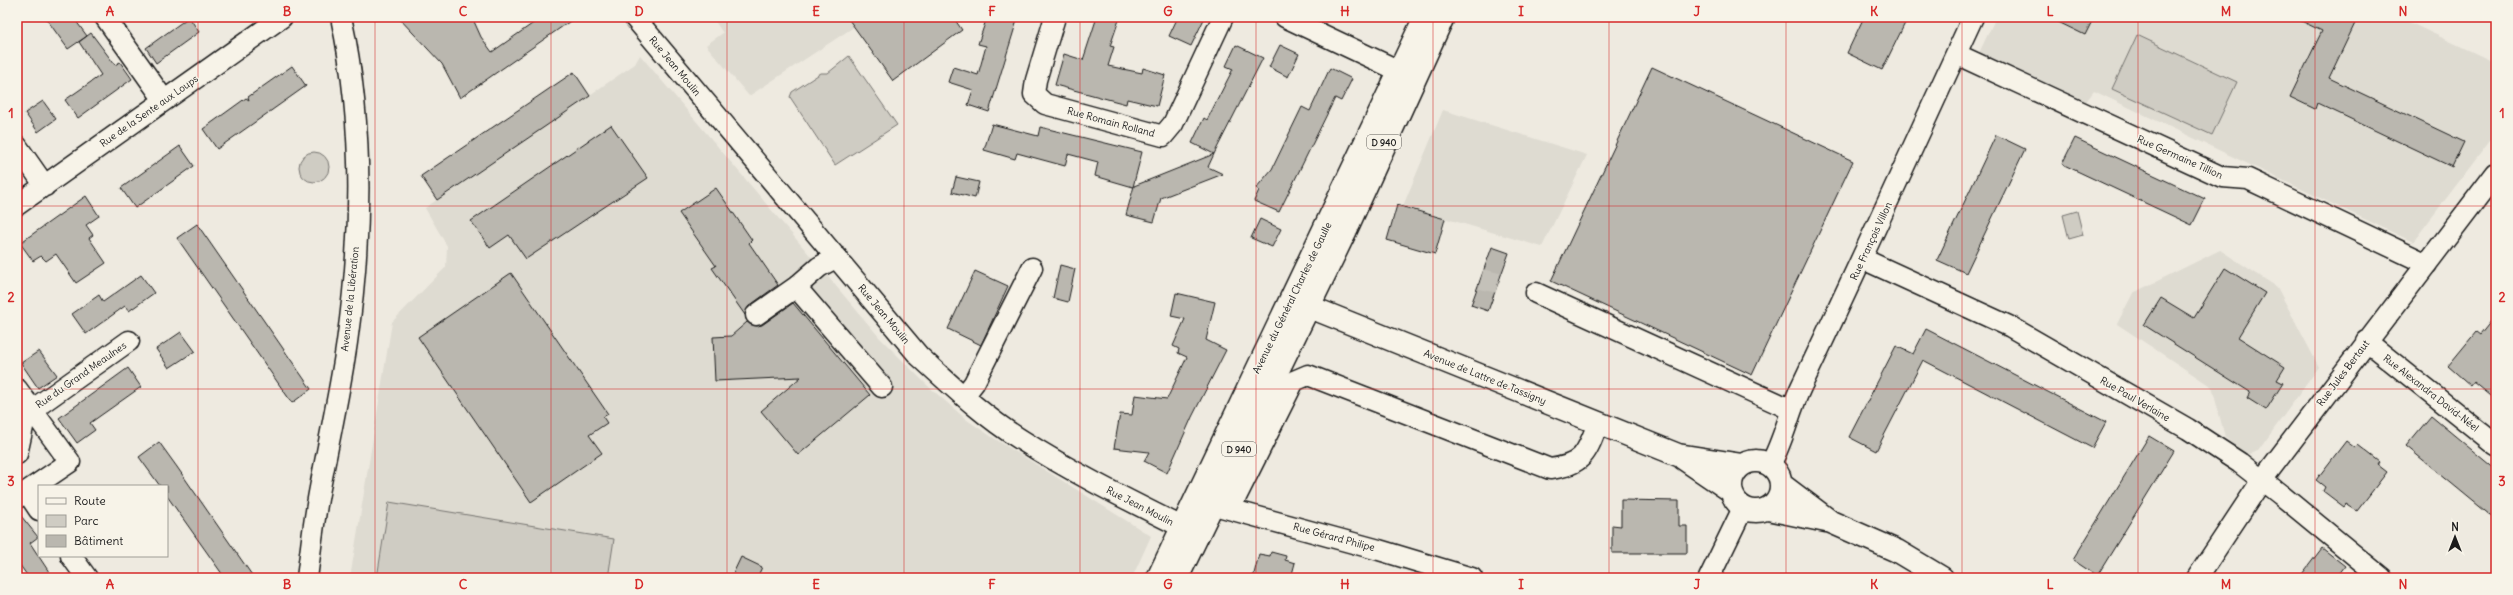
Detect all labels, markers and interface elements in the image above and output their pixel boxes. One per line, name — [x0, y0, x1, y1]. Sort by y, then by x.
text: A — [106, 3, 115, 20]
text: B — [283, 3, 292, 20]
text: C — [459, 3, 468, 20]
text: D — [634, 3, 644, 20]
text: E — [812, 3, 820, 20]
text: F — [988, 3, 996, 20]
text: G — [1163, 3, 1173, 20]
text: H — [1340, 3, 1350, 20]
text: I — [1518, 3, 1524, 20]
text: J — [1694, 3, 1701, 20]
text: K — [1870, 3, 1879, 20]
text: L — [2046, 3, 2054, 20]
text: M — [2221, 3, 2231, 20]
text: N — [2399, 3, 2407, 20]
street label: Rue Jean Moulin — [646, 33, 704, 99]
street label: Rue de la Sente aux Loups — [97, 72, 201, 150]
street label: Rue Romain Rolland — [1066, 104, 1156, 140]
text: 1 — [8, 105, 14, 122]
text: 1 — [2499, 105, 2505, 122]
street label: Rue Germaine Tillion — [2135, 132, 2225, 182]
road number: D 940 — [1367, 135, 1401, 149]
street label: Rue François Villon — [1847, 200, 1895, 282]
street label: Avenue du Général Charles de Gaulle — [1250, 220, 1334, 376]
street label: Avenue de la Libération — [338, 246, 362, 352]
street label: Rue Jean Moulin — [855, 281, 913, 347]
text: 2 — [7, 289, 15, 306]
text: 2 — [2498, 289, 2506, 306]
street label: Rue Jules Bertaut — [2314, 337, 2373, 409]
street label: Rue du Grand Meaulnes — [33, 338, 129, 411]
street label: Avenue de Lattre de Tassigny — [1422, 346, 1548, 408]
street label: Rue Alexandra David-Néel — [2381, 352, 2481, 434]
street label: Rue Paul Verlaine — [2098, 374, 2172, 424]
road number: D 940 — [1222, 442, 1256, 456]
text: 3 — [7, 473, 15, 490]
text: 3 — [2498, 473, 2506, 490]
street label: Rue Jean Moulin — [1104, 483, 1176, 529]
legend — [38, 485, 168, 557]
text: Route — [74, 493, 106, 508]
text: Parc — [74, 513, 99, 528]
north arrow — [2435, 517, 2475, 557]
street label: Rue Gérard Philipe — [1292, 520, 1376, 554]
text: N — [2451, 520, 2459, 534]
text: Bâtiment — [74, 533, 123, 548]
text: A — [106, 576, 115, 593]
text: B — [283, 576, 292, 593]
text: C — [459, 576, 468, 593]
text: D — [634, 576, 644, 593]
text: E — [812, 576, 820, 593]
text: F — [988, 576, 996, 593]
text: G — [1163, 576, 1173, 593]
text: H — [1340, 576, 1350, 593]
text: I — [1518, 576, 1524, 593]
text: J — [1694, 576, 1701, 593]
text: K — [1870, 576, 1879, 593]
text: L — [2046, 576, 2054, 593]
text: M — [2221, 576, 2231, 593]
text: N — [2399, 576, 2407, 593]

